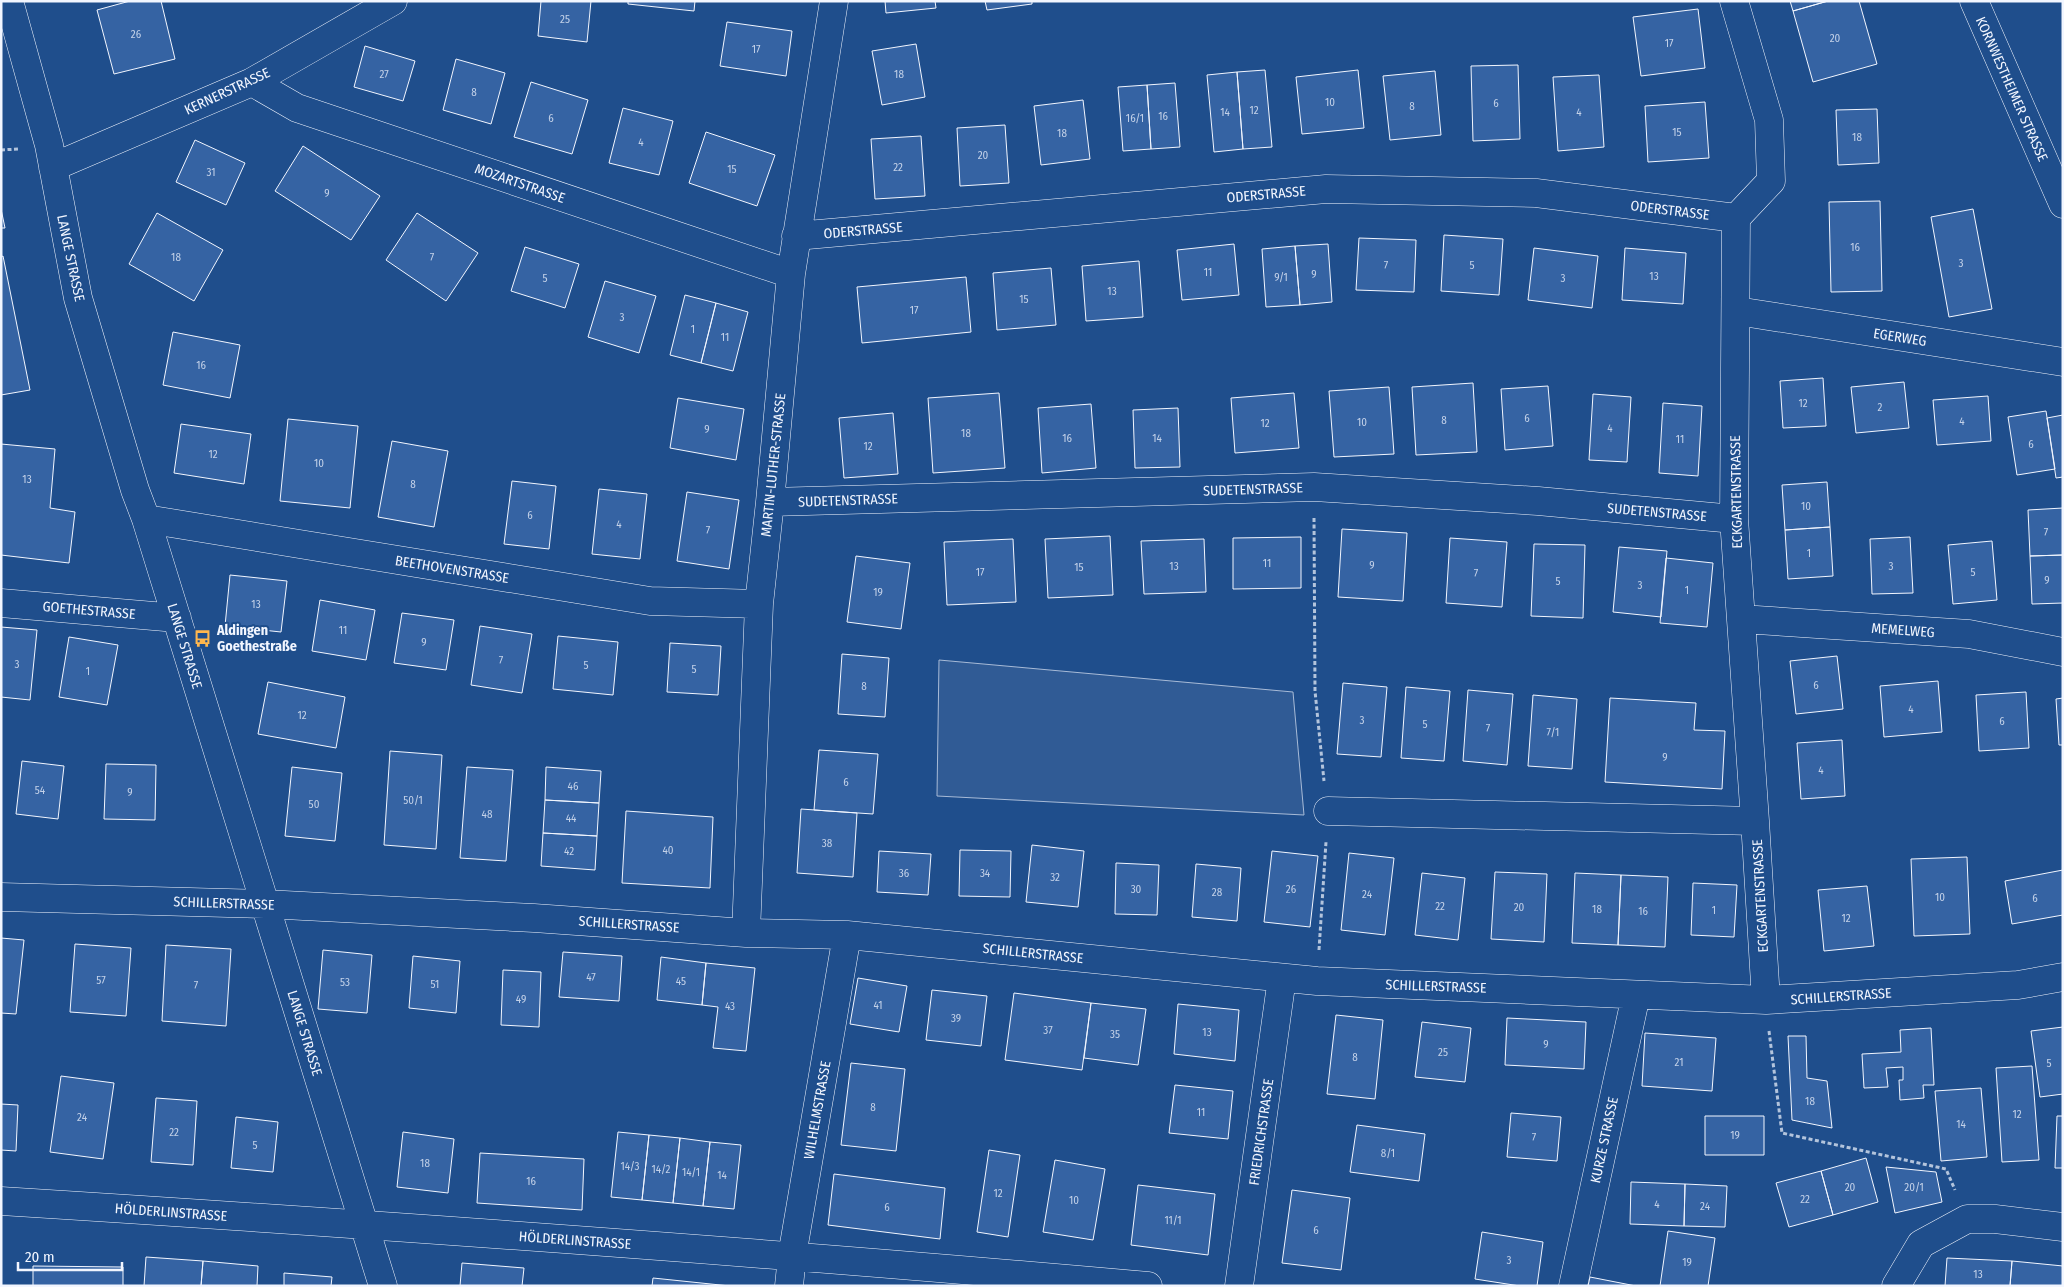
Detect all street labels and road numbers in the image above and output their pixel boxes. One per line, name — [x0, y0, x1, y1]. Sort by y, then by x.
street label: KORNWESTHEIMER STRASSE — [1972, 14, 2051, 165]
street label: KERNERSTRASSE — [182, 64, 273, 119]
street label: MOZARTSTRASSE — [473, 160, 568, 207]
street label: ODERSTRASSE — [1226, 183, 1307, 206]
street label: ODERSTRASSE — [1629, 197, 1711, 224]
street label: LANGE STRASSE — [53, 213, 88, 303]
street label: ODERSTRASSE — [823, 219, 904, 242]
street label: EGERWEG — [1872, 325, 1928, 350]
street label: MARTIN-LUTHER-STRASSE — [757, 392, 790, 538]
street label: ECKGARTENSTRASSE — [1727, 435, 1746, 549]
street label: SUDETENSTRASSE — [1203, 479, 1304, 500]
street label: SUDETENSTRASSE — [798, 490, 899, 511]
street label: SUDETENSTRASSE — [1606, 500, 1708, 525]
street label: BEETHOVENSTRASSE — [394, 552, 510, 587]
street label: GOETHESTRASSE — [42, 598, 137, 623]
street label: LANGE STRASSE — [163, 601, 206, 691]
street label: MEMELWEG — [1871, 620, 1935, 641]
street label: ECKGARTENSTRASSE — [1749, 838, 1772, 953]
street label: SCHILLERSTRASSE — [173, 893, 275, 914]
street label: SCHILLERSTRASSE — [578, 912, 680, 937]
street label: SCHILLERSTRASSE — [982, 940, 1085, 967]
street label: SCHILLERSTRASSE — [1385, 976, 1487, 997]
street label: SCHILLERSTRASSE — [1790, 984, 1892, 1009]
street label: LANGE STRASSE — [283, 988, 326, 1078]
street label: WILHELMSTRASSE — [800, 1059, 835, 1161]
street label: FRIEDRICHSTRASSE — [1246, 1077, 1277, 1186]
street label: KURZE STRASSE — [1587, 1095, 1622, 1185]
street label: HÖLDERLINSTRASSE — [114, 1199, 228, 1225]
street label: HÖLDERLINSTRASSE — [518, 1227, 632, 1253]

